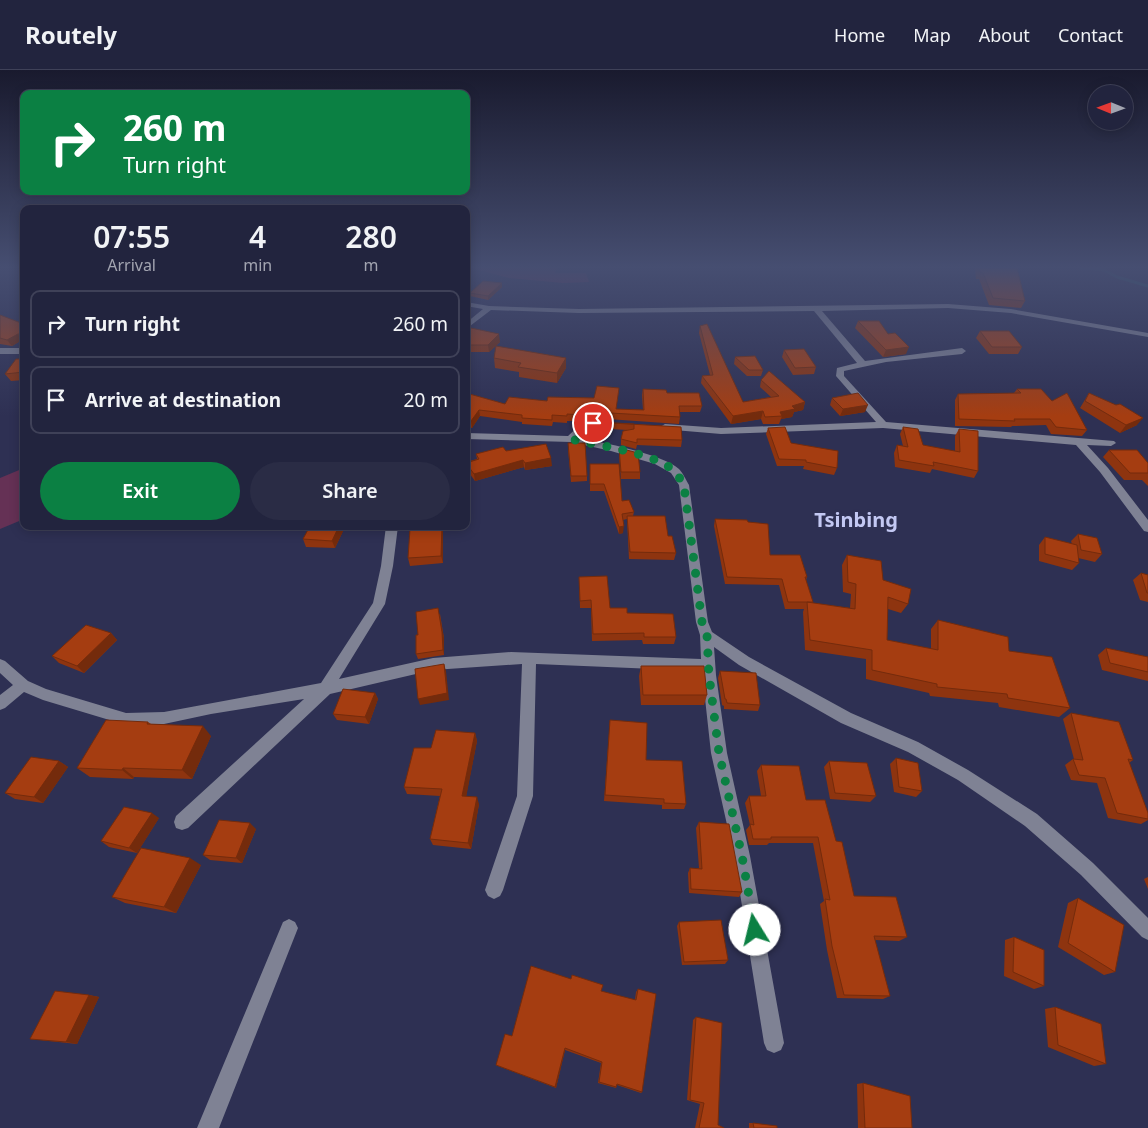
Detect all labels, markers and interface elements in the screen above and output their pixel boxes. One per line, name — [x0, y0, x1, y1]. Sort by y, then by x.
text: Routely — [25, 18, 117, 51]
text: Home — [834, 23, 885, 47]
text: Map — [913, 23, 951, 47]
text: About — [979, 23, 1030, 47]
text: Contact — [1058, 23, 1123, 47]
north arrow — [1088, 85, 1132, 130]
map controls — [1088, 85, 1133, 130]
text: 260 m — [123, 104, 226, 151]
icon: right — [40, 110, 105, 175]
text: Turn right — [123, 149, 226, 179]
text: 07:55 — [93, 216, 170, 257]
text: 4 — [249, 216, 266, 257]
text: 280 — [345, 216, 397, 257]
text: Arrival — [107, 254, 156, 276]
text: min — [243, 254, 272, 276]
text: m — [364, 254, 379, 276]
icon: right — [42, 310, 70, 338]
text: Turn right — [85, 311, 180, 337]
text: 260 m — [393, 311, 448, 337]
icon: arrive — [42, 386, 70, 414]
text: Arrive at destination — [85, 387, 281, 413]
text: 20 m — [404, 387, 448, 413]
pin — [572, 402, 614, 444]
icon: arrive — [579, 409, 607, 437]
button: Exit — [40, 462, 240, 520]
button: Share — [250, 462, 450, 520]
district label: Tsinbing — [814, 506, 898, 533]
position arrow — [728, 903, 780, 955]

